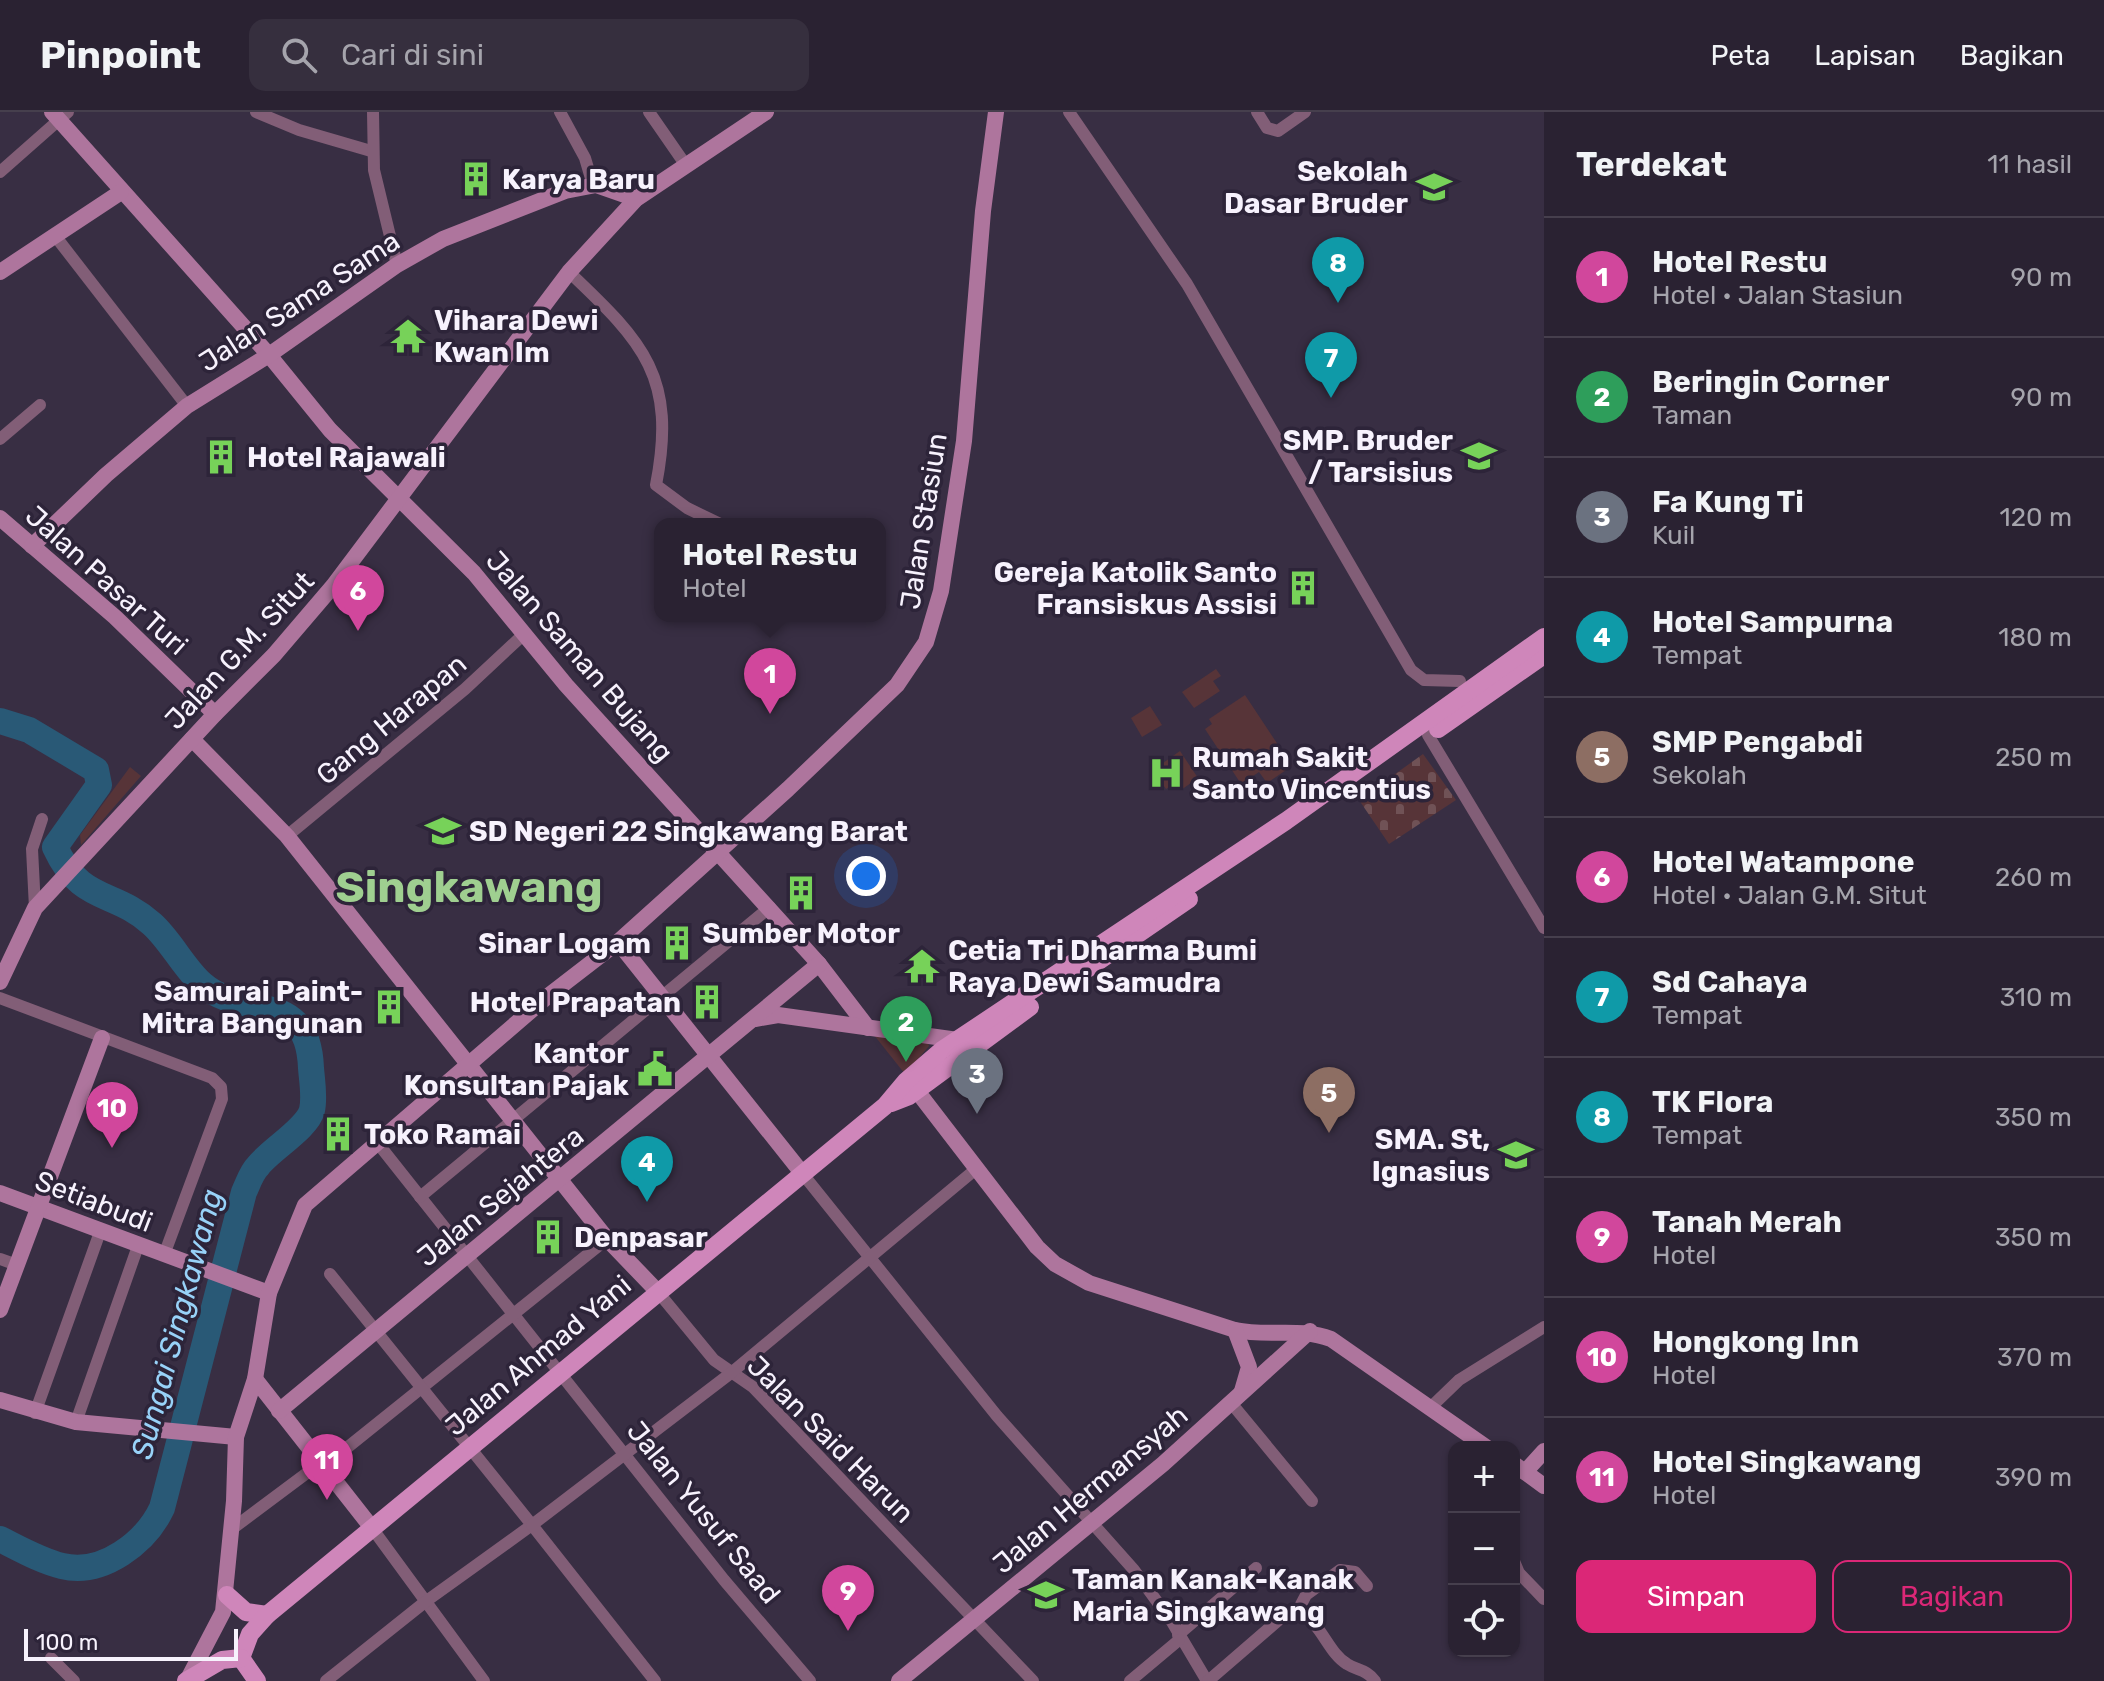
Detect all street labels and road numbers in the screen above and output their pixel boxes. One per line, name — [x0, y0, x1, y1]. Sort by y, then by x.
street label: Jalan Sama Sama — [193, 224, 406, 379]
street label: Jalan Stasiun — [893, 431, 954, 612]
street label: Jalan Pasar Turi — [19, 499, 194, 662]
street label: Jalan Saman Bujang — [479, 544, 680, 768]
street label: Jalan G.M. Situt — [158, 565, 321, 736]
street label: Gang Harapan — [310, 647, 473, 792]
street label: Jalan Sejahtera — [411, 1119, 590, 1273]
street label: Setiabudi — [30, 1164, 157, 1239]
street label: Jalan Ahmad Yani — [439, 1268, 638, 1443]
street label: Jalan Said Harun — [740, 1349, 921, 1530]
street label: Jalan Hermansyah — [986, 1398, 1194, 1580]
street label: Jalan Yusuf Saad — [620, 1415, 787, 1610]

